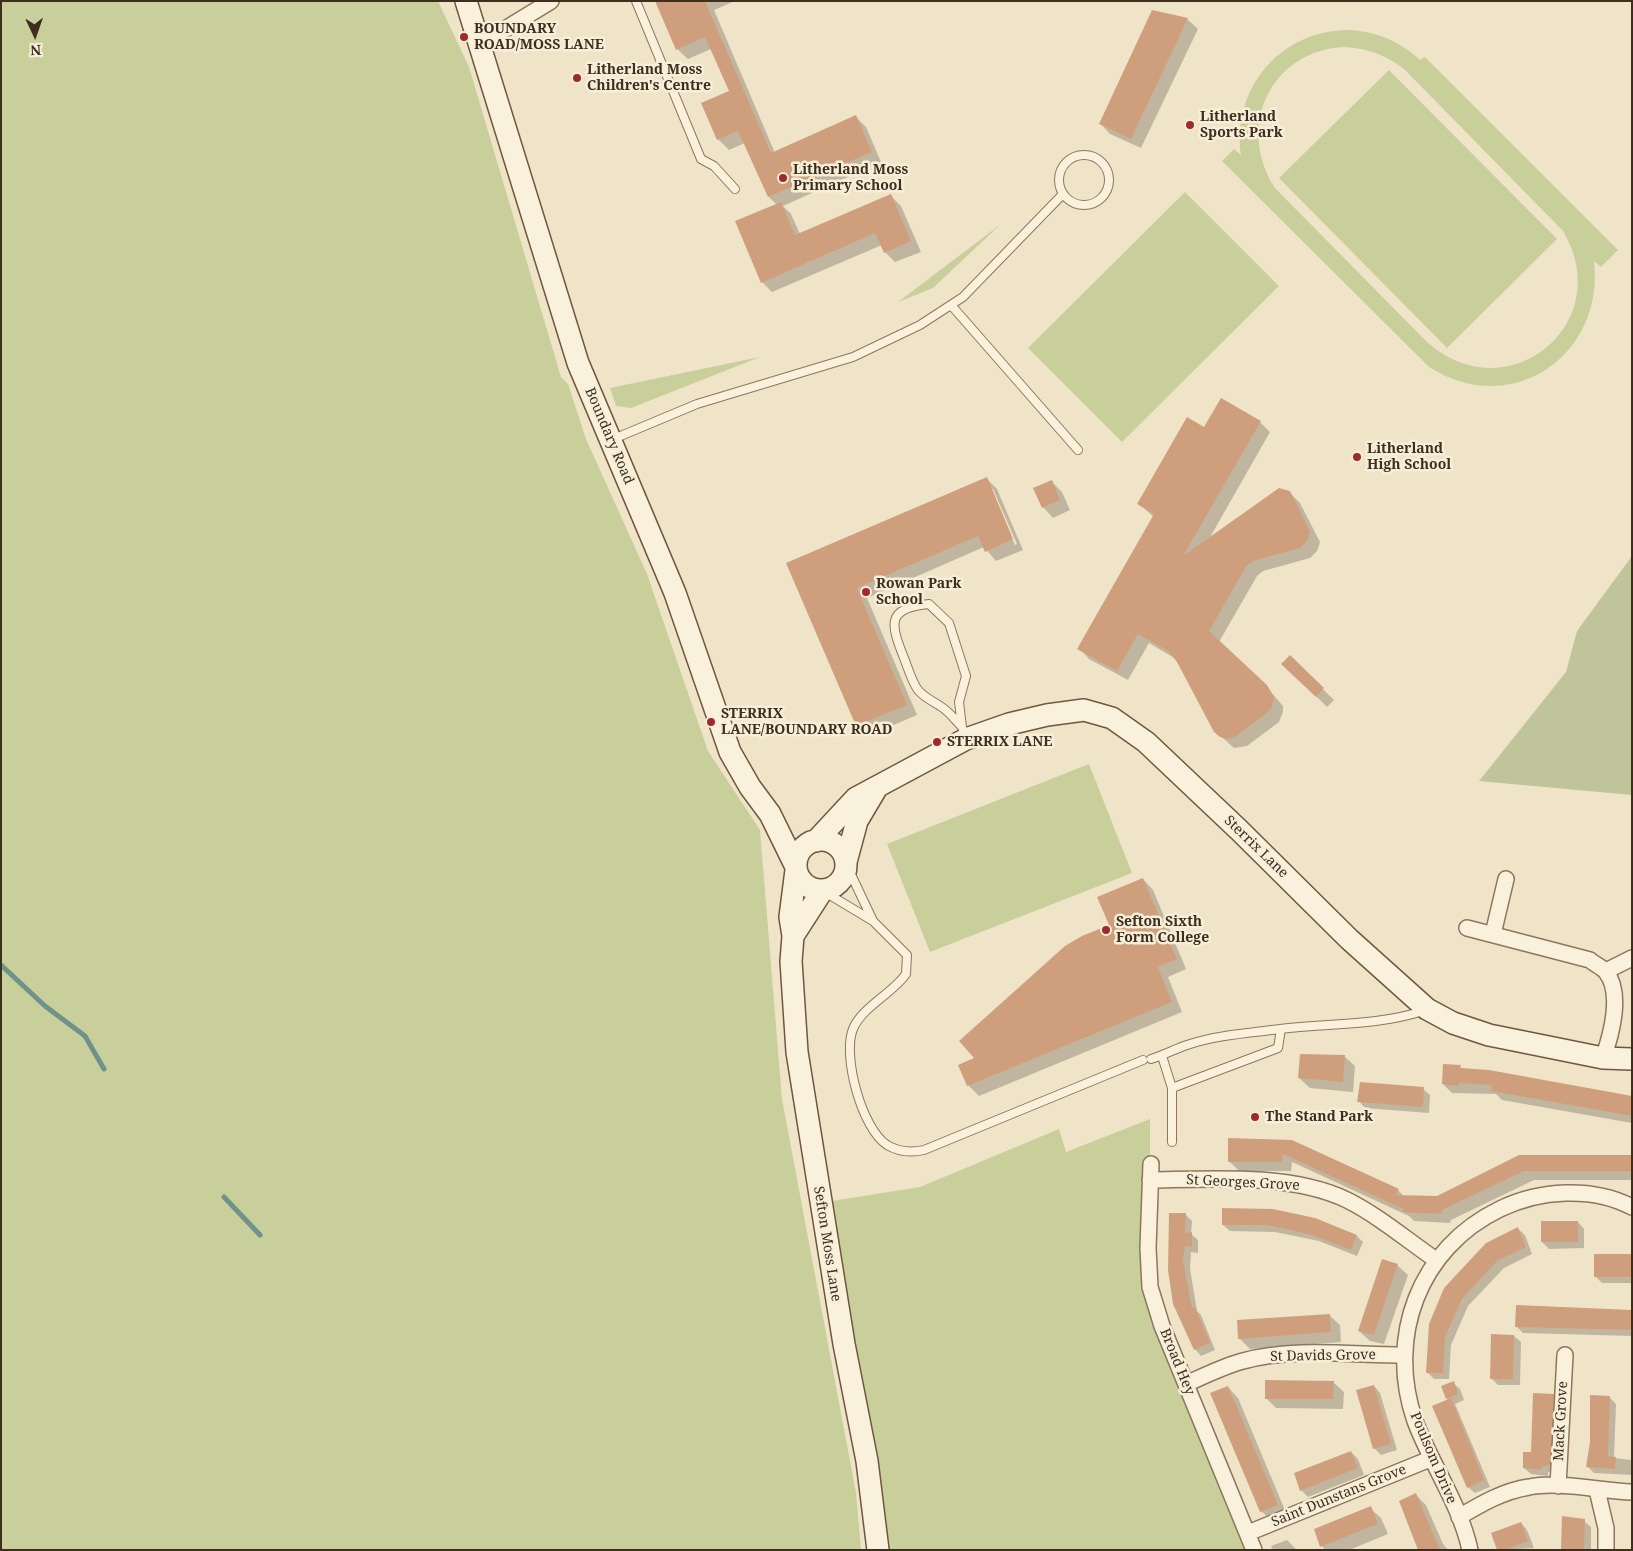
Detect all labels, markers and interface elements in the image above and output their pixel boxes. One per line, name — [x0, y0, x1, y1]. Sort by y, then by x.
north arrow — [10, 10, 60, 60]
place label: BOUNDARY ROAD/MOSS LANE — [474, 21, 604, 54]
marker: BOUNDARY ROAD/MOSS LANE — [458, 31, 470, 43]
text: N — [30, 41, 42, 60]
place label: Litherland Moss Children's Centre — [587, 62, 711, 94]
marker: Litherland Moss Children's Centre — [571, 72, 583, 84]
place label: Litherland Sports Park — [1200, 109, 1283, 142]
marker: Litherland Sports Park — [1184, 119, 1196, 131]
place label: Litherland Moss Primary School — [793, 162, 908, 194]
marker: Litherland Moss Primary School — [777, 172, 789, 184]
street label: Boundary Road — [581, 385, 637, 487]
place label: Litherland High School — [1367, 441, 1451, 474]
marker: Litherland High School — [1351, 451, 1363, 463]
place label: Rowan Park School — [876, 576, 961, 608]
marker: Rowan Park School — [860, 586, 872, 598]
place label: STERRIX LANE/BOUNDARY ROAD — [721, 706, 892, 739]
marker: STERRIX LANE/BOUNDARY ROAD — [705, 716, 717, 728]
place label: STERRIX LANE — [947, 734, 1052, 750]
marker: STERRIX LANE — [931, 736, 943, 748]
street label: Sterrix Lane — [1220, 812, 1292, 882]
place label: Sefton Sixth Form College — [1116, 914, 1209, 946]
marker: Sefton Sixth Form College — [1100, 924, 1112, 936]
place label: The Stand Park — [1265, 1109, 1373, 1125]
marker: The Stand Park — [1249, 1111, 1261, 1123]
street label: St Georges Grove — [1186, 1172, 1300, 1194]
street label: Sefton Moss Lane — [810, 1185, 844, 1303]
street label: Broad Hey — [1156, 1326, 1198, 1398]
street label: St Davids Grove — [1270, 1347, 1376, 1365]
street label: Mack Grove — [1551, 1381, 1571, 1461]
street label: Poulsom Drive — [1406, 1410, 1460, 1506]
street label: Saint Dunstans Grove — [1269, 1461, 1409, 1531]

